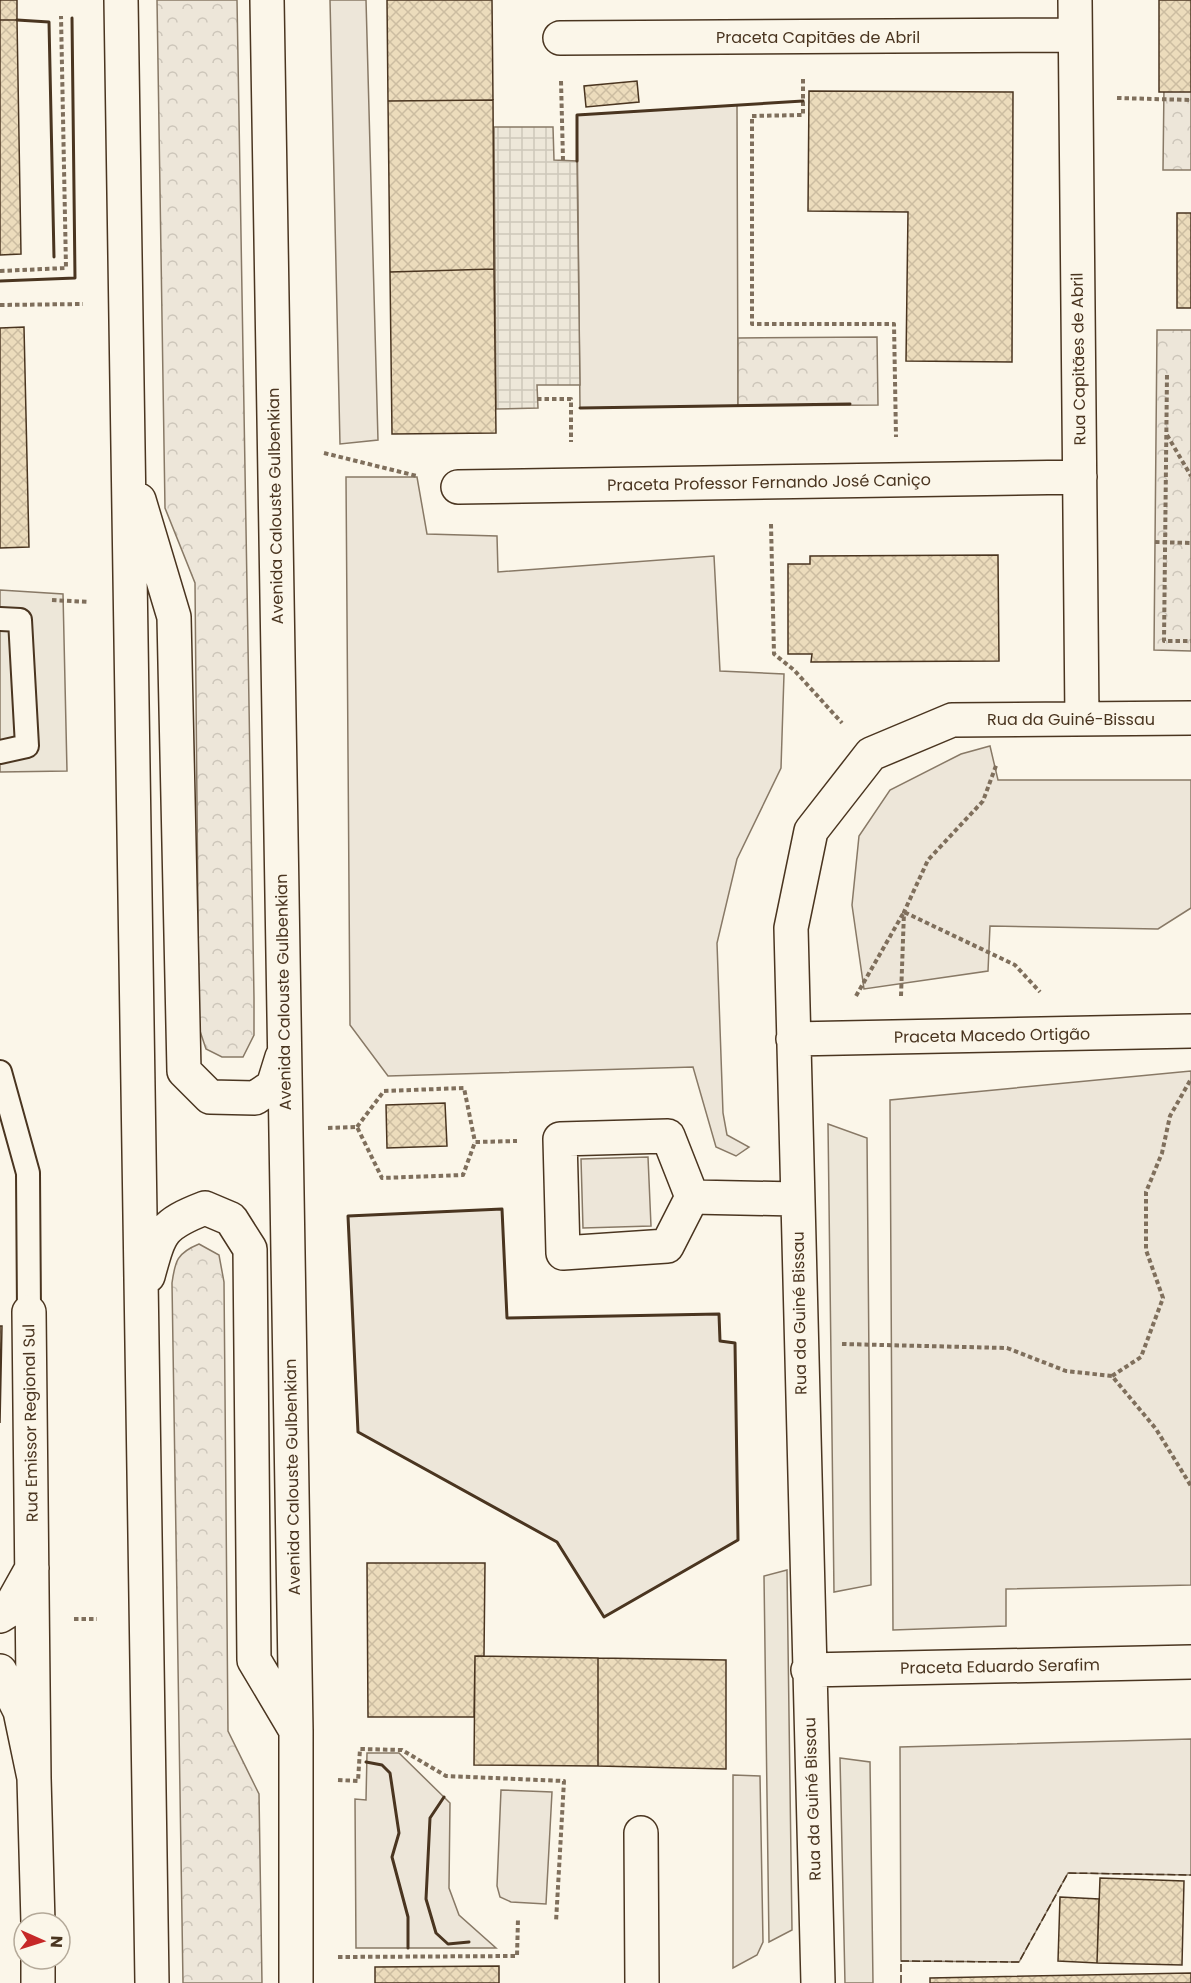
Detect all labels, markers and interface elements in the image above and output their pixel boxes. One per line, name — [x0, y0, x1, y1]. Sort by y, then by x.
street label: Praceta Capitães de Abril — [716, 26, 920, 49]
street label: Rua Capitães de Abril — [1065, 272, 1092, 445]
street label: Avenida Calouste Gulbenkian — [262, 388, 289, 624]
street label: Praceta Professor Fernando José Caniço — [607, 468, 931, 497]
street label: Rua da Guiné-Bissau — [987, 708, 1155, 731]
street label: Avenida Calouste Gulbenkian — [270, 874, 297, 1110]
street label: Praceta Macedo Ortigão — [894, 1022, 1090, 1049]
street label: Rua da Guiné Bissau — [787, 1231, 812, 1395]
street label: Rua Emissor Regional Sul — [17, 1324, 44, 1522]
street label: Avenida Calouste Gulbenkian — [279, 1359, 306, 1595]
street label: Praceta Eduardo Serafim — [900, 1653, 1100, 1680]
street label: Rua da Guiné Bissau — [798, 1717, 827, 1881]
north arrow — [12, 1911, 72, 1971]
text: N — [45, 1935, 68, 1948]

